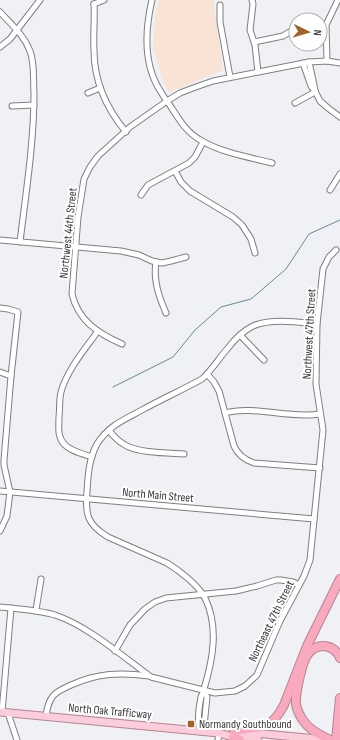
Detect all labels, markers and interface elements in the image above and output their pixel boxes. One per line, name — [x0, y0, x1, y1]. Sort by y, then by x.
north arrow — [288, 12, 328, 52]
text: N — [311, 29, 324, 36]
street label: Northwest 44th Street — [56, 187, 81, 279]
street label: Northwest 47th Street — [300, 288, 319, 380]
street label: North Main Street — [122, 485, 195, 506]
street label: Northeast 47th Street — [245, 578, 298, 664]
street label: North Oak Trafficway — [68, 700, 153, 723]
place label: Normandy Southbound — [199, 717, 292, 732]
marker: Normandy Southbound — [186, 719, 196, 729]

